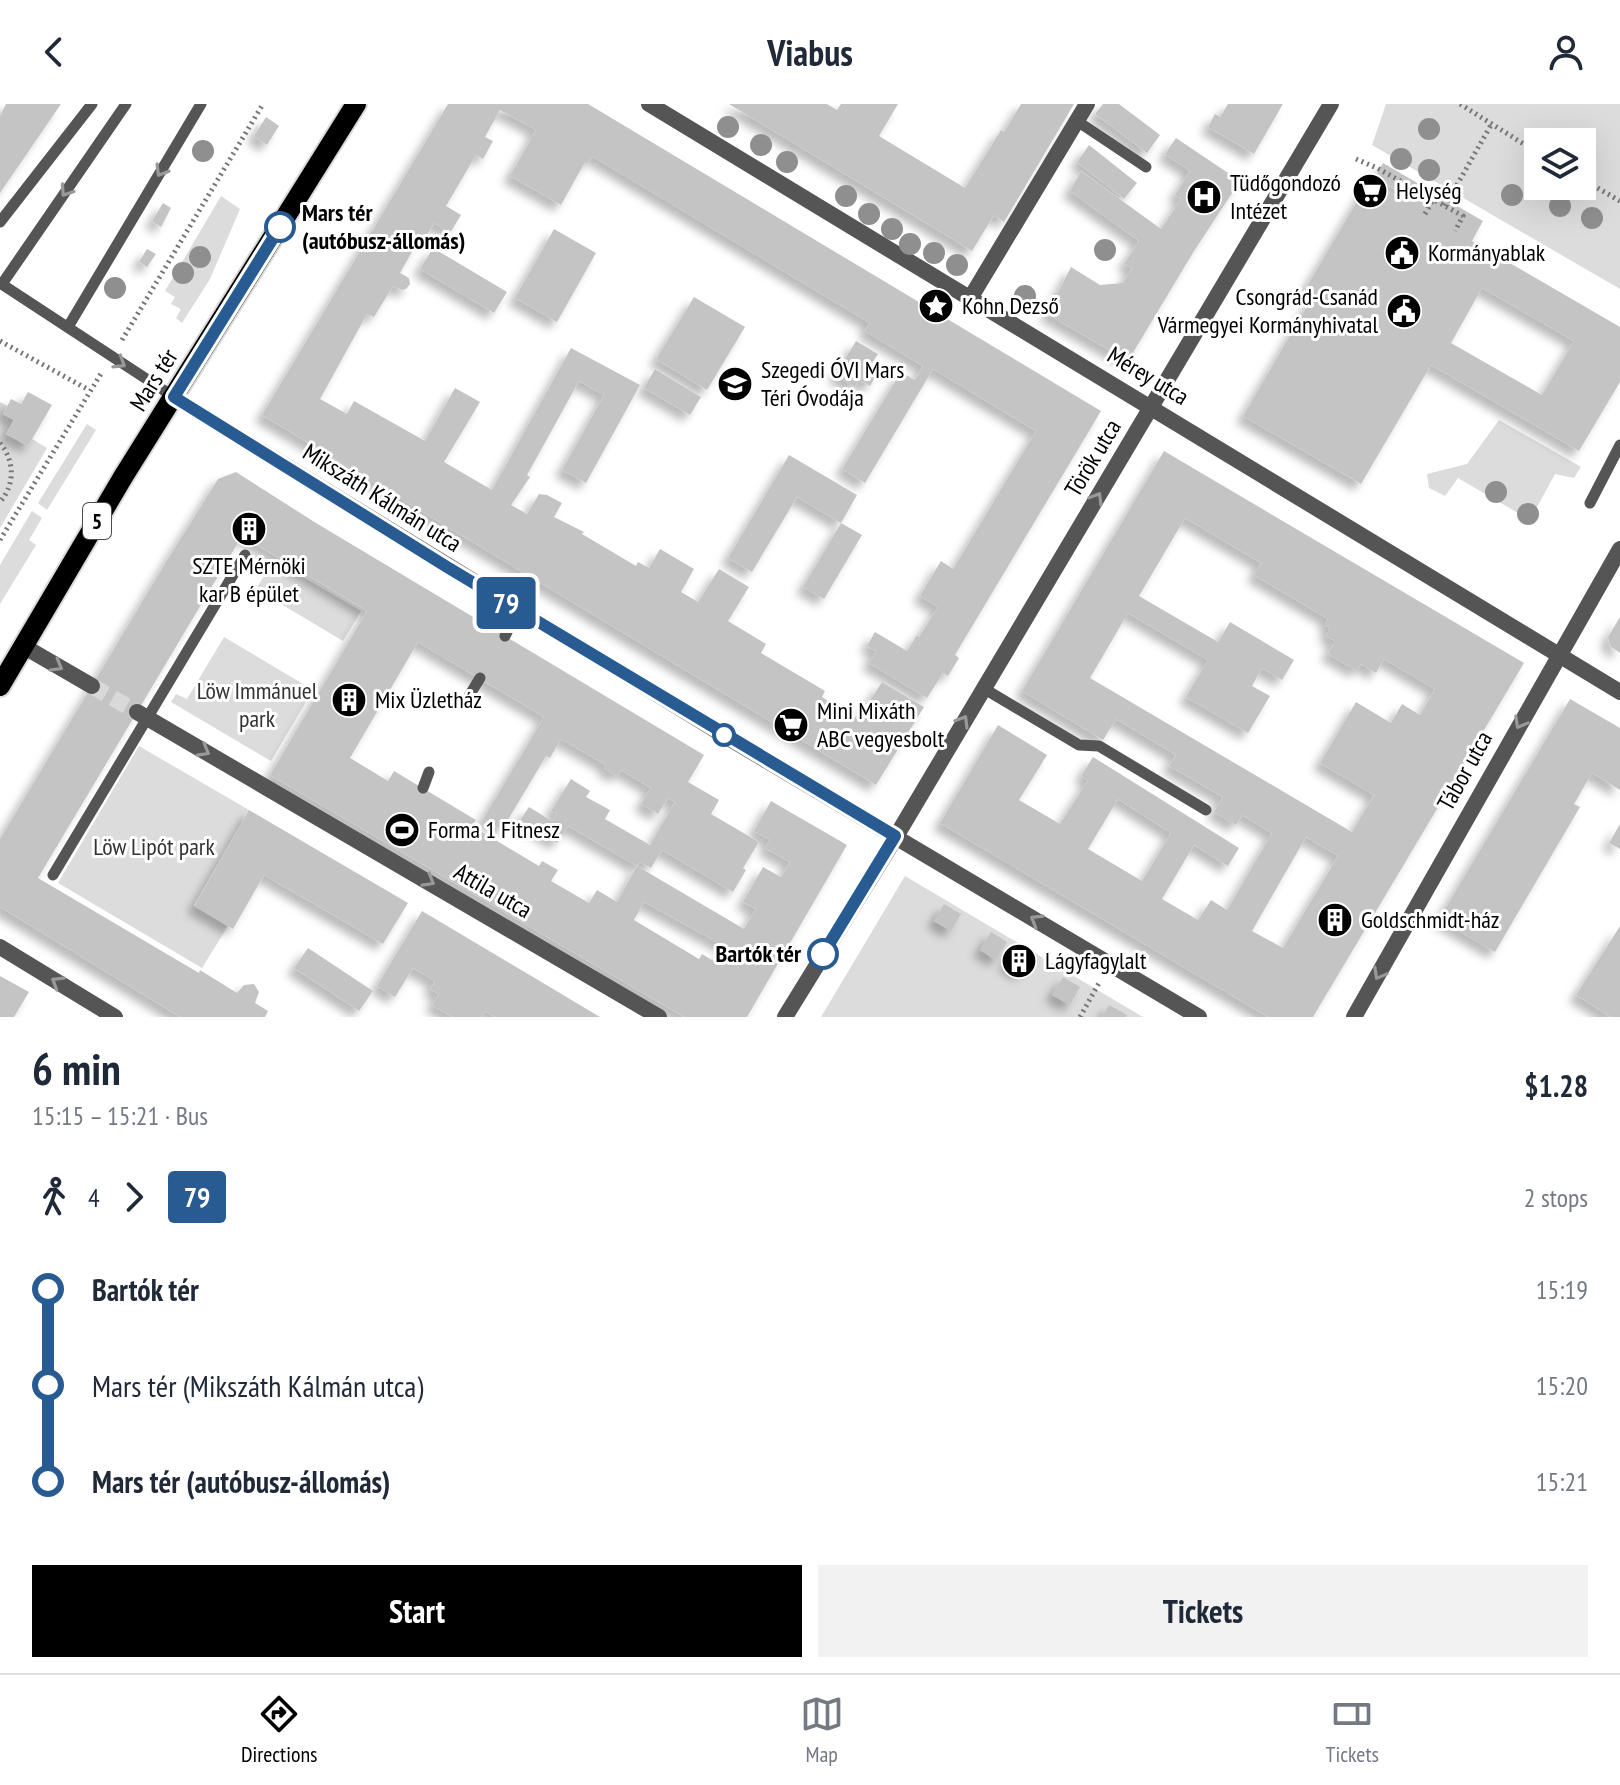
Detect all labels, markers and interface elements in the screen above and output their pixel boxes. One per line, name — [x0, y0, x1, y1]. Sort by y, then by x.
text: Viabus — [767, 29, 853, 76]
icon: back — [32, 30, 76, 74]
icon: person — [1544, 30, 1588, 74]
map controls — [1524, 128, 1596, 200]
button: layers — [1524, 128, 1596, 200]
one-way arrow — [155, 162, 171, 177]
place label: Tüdőgondozó Intézet — [1230, 167, 1341, 226]
supermarket icon: Helység — [1351, 172, 1389, 210]
place label: Helység — [1396, 175, 1462, 206]
hospital icon: Tüdőgondozó Intézet — [1185, 178, 1223, 216]
one-way arrow — [61, 183, 76, 197]
place label: Mars tér (autóbusz-állomás) — [302, 197, 465, 256]
marker: Mars tér (autóbusz-állomás) — [265, 212, 295, 242]
public building icon: Kormányablak — [1383, 234, 1421, 272]
place label: Kormányablak — [1428, 237, 1546, 268]
place label: Csongrád-Csanád Vármegyei Kormányhivatal — [1157, 281, 1378, 340]
place icon: Kohn Dezső — [917, 287, 955, 325]
place label: Kohn Dezső — [962, 290, 1059, 321]
public building icon: Csongrád-Csanád Vármegyei Kormányhivatal — [1385, 292, 1423, 330]
street label: Mérey utca — [1102, 339, 1195, 412]
street label: Mars tér — [123, 343, 185, 417]
one-way arrow — [111, 354, 126, 369]
place label: Szegedi ÓVI Mars Téri Óvodája — [761, 354, 904, 413]
school or university icon: Szegedi ÓVI Mars Téri Óvodája — [716, 365, 754, 403]
street label: Török utca — [1057, 413, 1128, 502]
street label: Mikszáth Kálmán utca — [297, 436, 467, 559]
one-way arrow — [1087, 492, 1103, 507]
road number: 5 — [83, 503, 111, 539]
building icon: SZTE Mérnöki kar B épület — [230, 510, 268, 548]
place label: SZTE Mérnöki kar B épület — [192, 550, 306, 609]
line badge: 79 — [470, 577, 542, 629]
text: 79 — [493, 584, 519, 621]
one-way arrow — [49, 656, 63, 672]
park label: Löw Immánuel park — [197, 675, 318, 734]
building icon: Mix Üzletház — [330, 681, 368, 719]
place label: Mix Üzletház — [375, 684, 482, 715]
place label: Mini Mixáth ABC vegyesbolt — [817, 695, 945, 754]
supermarket icon: Mini Mixáth ABC vegyesbolt — [772, 706, 810, 744]
one-way arrow — [1514, 714, 1530, 729]
one-way arrow — [954, 715, 969, 730]
unlabelled marker — [713, 724, 735, 746]
street label: Tábor utca — [1430, 725, 1499, 816]
one-way arrow — [195, 741, 210, 757]
sports icon: Forma 1 Fitnesz — [383, 811, 421, 849]
place label: Forma 1 Fitnesz — [428, 814, 560, 845]
park label: Löw Lipót park — [93, 831, 215, 862]
street label: Attila utca — [449, 856, 538, 925]
one-way arrow — [420, 871, 435, 887]
building icon: Goldschmidt-ház — [1316, 901, 1354, 939]
place label: Goldschmidt-ház — [1361, 904, 1499, 935]
one-way arrow — [1030, 914, 1045, 930]
place label: Bartók tér — [716, 938, 802, 969]
marker: Bartók tér — [808, 939, 838, 969]
building icon: Lágyfagylalt — [1000, 942, 1038, 980]
place label: Lágyfagylalt — [1045, 945, 1147, 976]
one-way arrow — [1373, 965, 1389, 980]
one-way arrow — [51, 976, 66, 992]
text: 6 min — [32, 1040, 121, 1097]
text: $1.28 — [1524, 1066, 1588, 1105]
text: 15:15 – 15:21 · Bus — [32, 1099, 208, 1132]
icon: walk — [32, 1175, 76, 1219]
icon: forward — [112, 1175, 156, 1219]
text: 79 — [184, 1178, 210, 1215]
text: 4 — [88, 1181, 100, 1214]
text: 2 stops — [1524, 1181, 1588, 1214]
text: Bartók tér — [92, 1270, 199, 1309]
text: 15:19 — [1536, 1273, 1588, 1306]
text: Mars tér (Mikszáth Kálmán utca) — [92, 1366, 423, 1405]
text: 15:20 — [1536, 1369, 1588, 1402]
text: Mars tér (autóbusz-állomás) — [92, 1462, 390, 1501]
text: 15:21 — [1536, 1465, 1588, 1498]
button: Start — [32, 1565, 802, 1657]
button: Tickets — [818, 1565, 1588, 1657]
tab: Directions — [241, 1692, 318, 1768]
tab: Map — [800, 1692, 844, 1768]
tab: Tickets — [1326, 1692, 1379, 1768]

